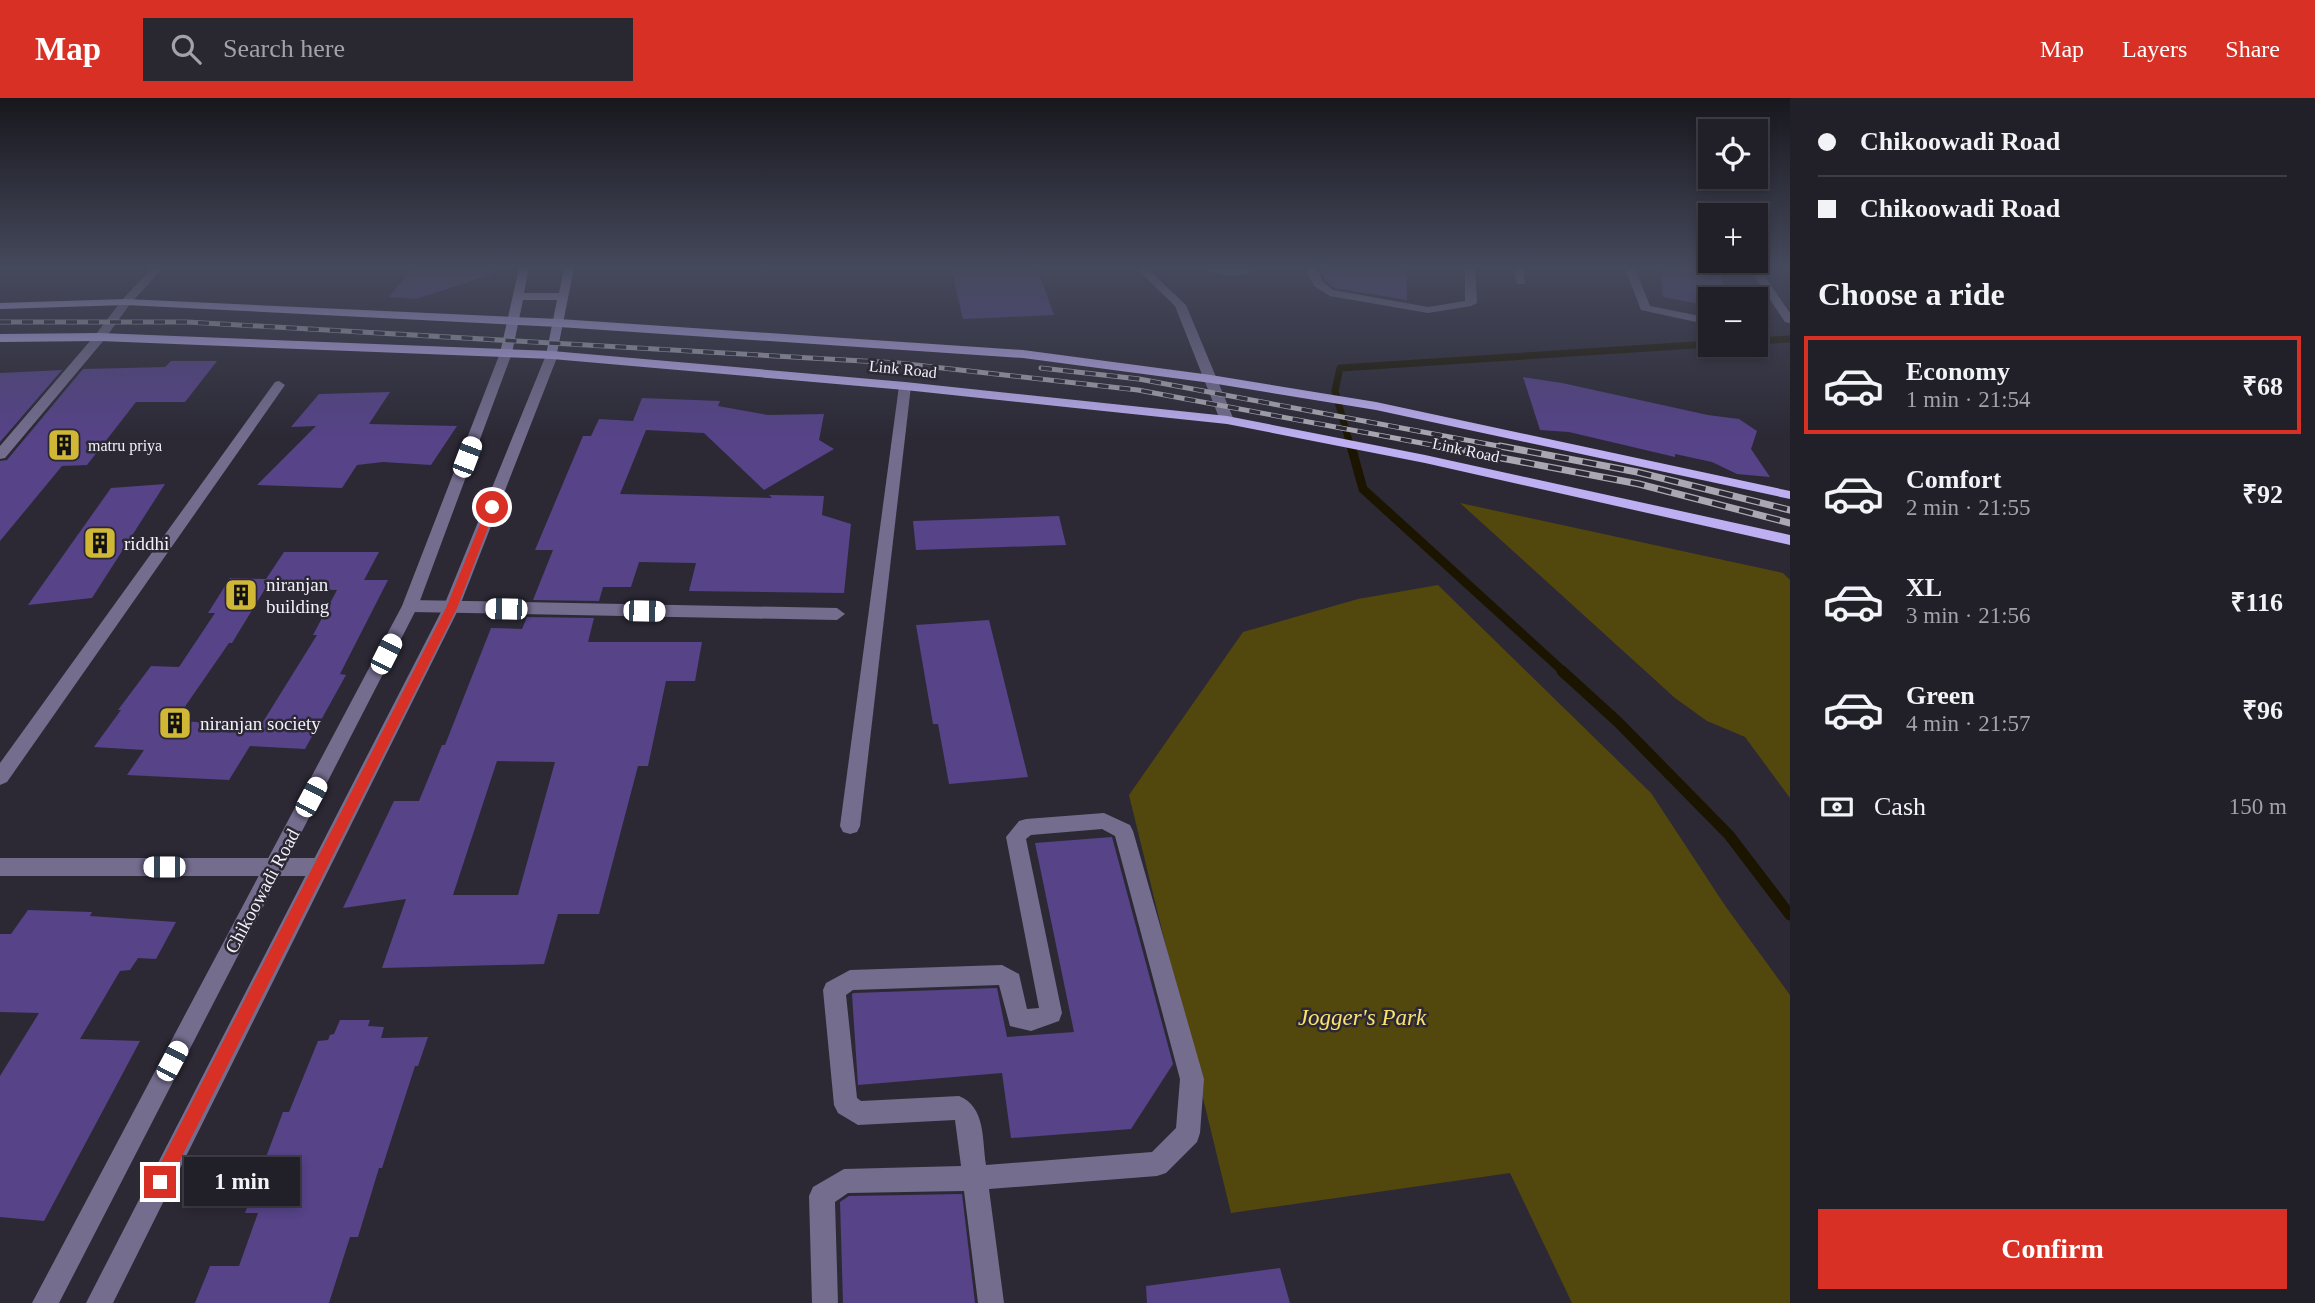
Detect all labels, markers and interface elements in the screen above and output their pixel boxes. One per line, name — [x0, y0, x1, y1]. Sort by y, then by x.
search box — [143, 18, 633, 81]
icon: search — [167, 30, 205, 68]
text: Map — [35, 31, 101, 67]
text: Search here — [223, 34, 345, 63]
text: Map — [2040, 36, 2084, 62]
text: Layers — [2122, 36, 2187, 62]
text: Share — [2225, 36, 2280, 62]
map controls — [1698, 119, 1768, 357]
button: locate — [1698, 119, 1768, 189]
text: Chikoowadi Road — [1860, 127, 2060, 156]
text: Chikoowadi Road — [1860, 194, 2060, 223]
button: + — [1698, 203, 1768, 273]
text: Choose a ride — [1818, 276, 2005, 312]
button: − — [1698, 287, 1768, 357]
icon: car — [1822, 354, 1885, 417]
street label: Link Road — [868, 357, 938, 381]
text: Economy — [1906, 357, 2010, 386]
text: ₹68 — [2242, 372, 2283, 401]
text: 1 min · 21:54 — [1906, 387, 2031, 412]
building icon: matru priya — [45, 426, 83, 464]
car — [450, 434, 485, 480]
street label: Link Road — [1431, 435, 1501, 465]
place label: matru priya — [88, 437, 162, 455]
icon: car — [1822, 462, 1885, 525]
text: Comfort — [1906, 465, 2001, 494]
text: ₹92 — [2242, 480, 2283, 509]
route start — [476, 491, 508, 523]
text: 2 min · 21:55 — [1906, 495, 2031, 520]
building icon: riddhi — [81, 524, 119, 562]
place label: riddhi — [124, 533, 169, 554]
icon: car — [1822, 570, 1885, 633]
text: XL — [1906, 573, 1942, 602]
place label: niranjan building — [266, 574, 330, 617]
building icon: niranjan building — [222, 576, 260, 614]
text: ₹116 — [2231, 588, 2283, 617]
car — [485, 598, 528, 620]
car — [623, 600, 666, 622]
text: 3 min · 21:56 — [1906, 603, 2031, 628]
car — [368, 631, 405, 677]
icon: car — [1822, 678, 1885, 741]
text: Green — [1906, 681, 1975, 710]
text: ₹96 — [2242, 696, 2283, 725]
building icon: niranjan society — [156, 704, 194, 742]
text: 4 min · 21:57 — [1906, 711, 2031, 736]
place label: niranjan society — [200, 713, 321, 734]
car — [292, 774, 331, 820]
icon: cash — [1818, 788, 1856, 826]
text: Cash — [1874, 792, 1926, 821]
text: 150 m — [2229, 794, 2287, 819]
street label: Chikoowadi Road — [220, 825, 304, 957]
car — [144, 857, 186, 878]
park label: Jogger's Park — [1298, 1005, 1427, 1030]
car — [153, 1038, 192, 1084]
callout: 1 min — [184, 1158, 300, 1206]
route end — [144, 1166, 176, 1198]
text: 1 min — [214, 1169, 270, 1194]
button: Confirm — [1818, 1209, 2287, 1289]

